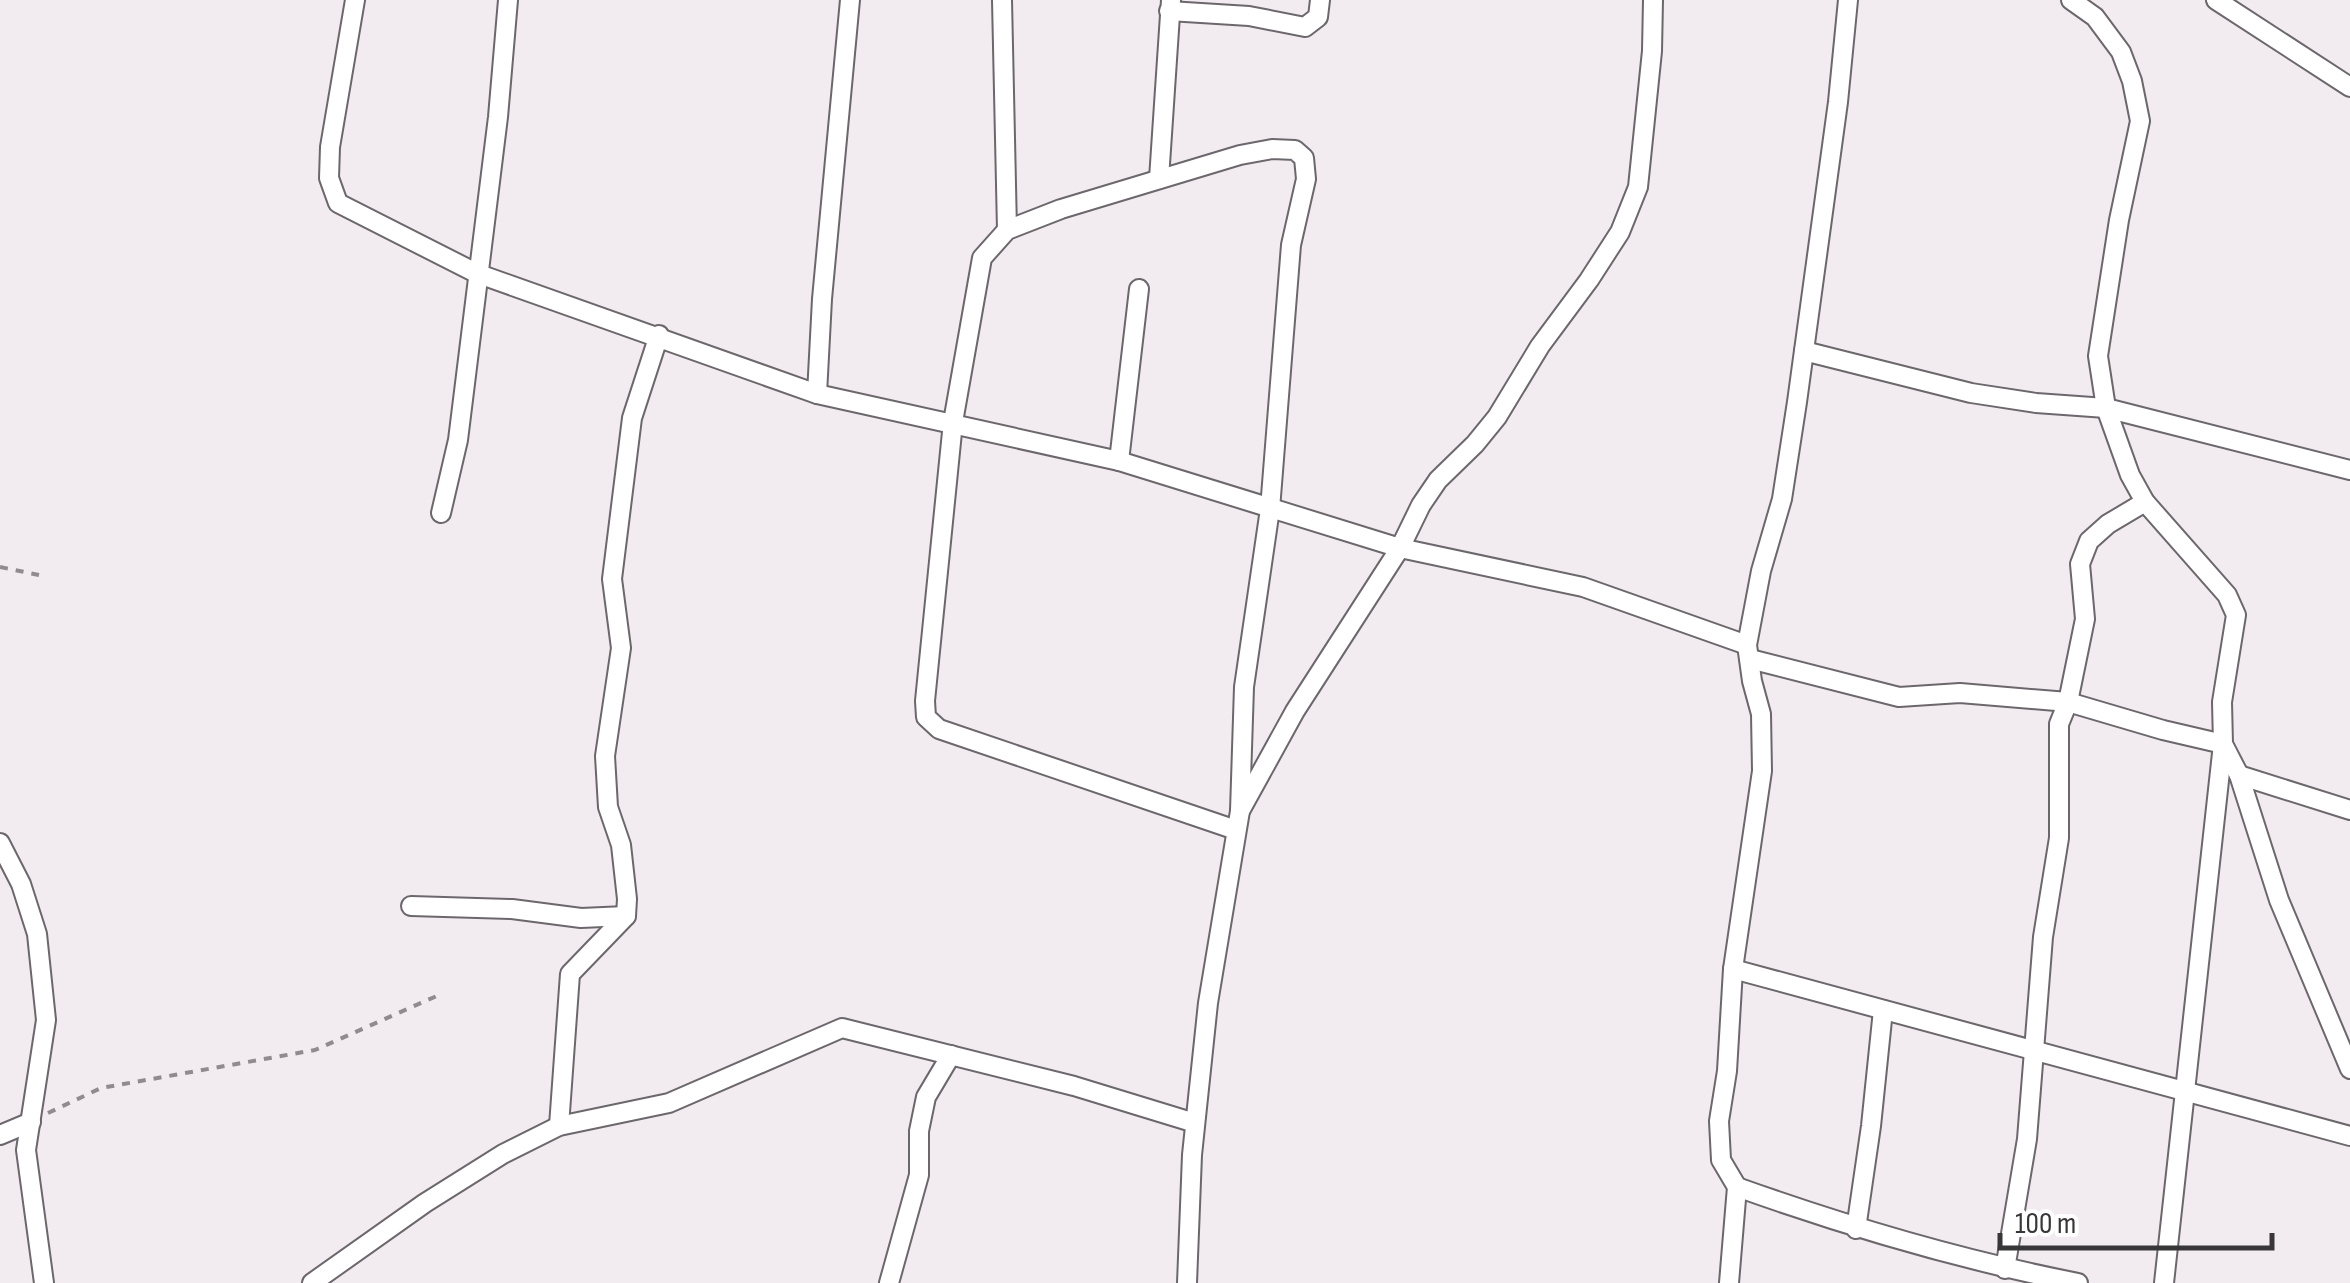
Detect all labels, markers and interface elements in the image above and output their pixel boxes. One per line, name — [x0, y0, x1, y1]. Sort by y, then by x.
scale bar — [2000, 1188, 2272, 1250]
text: 100 m — [2015, 1206, 2076, 1242]

